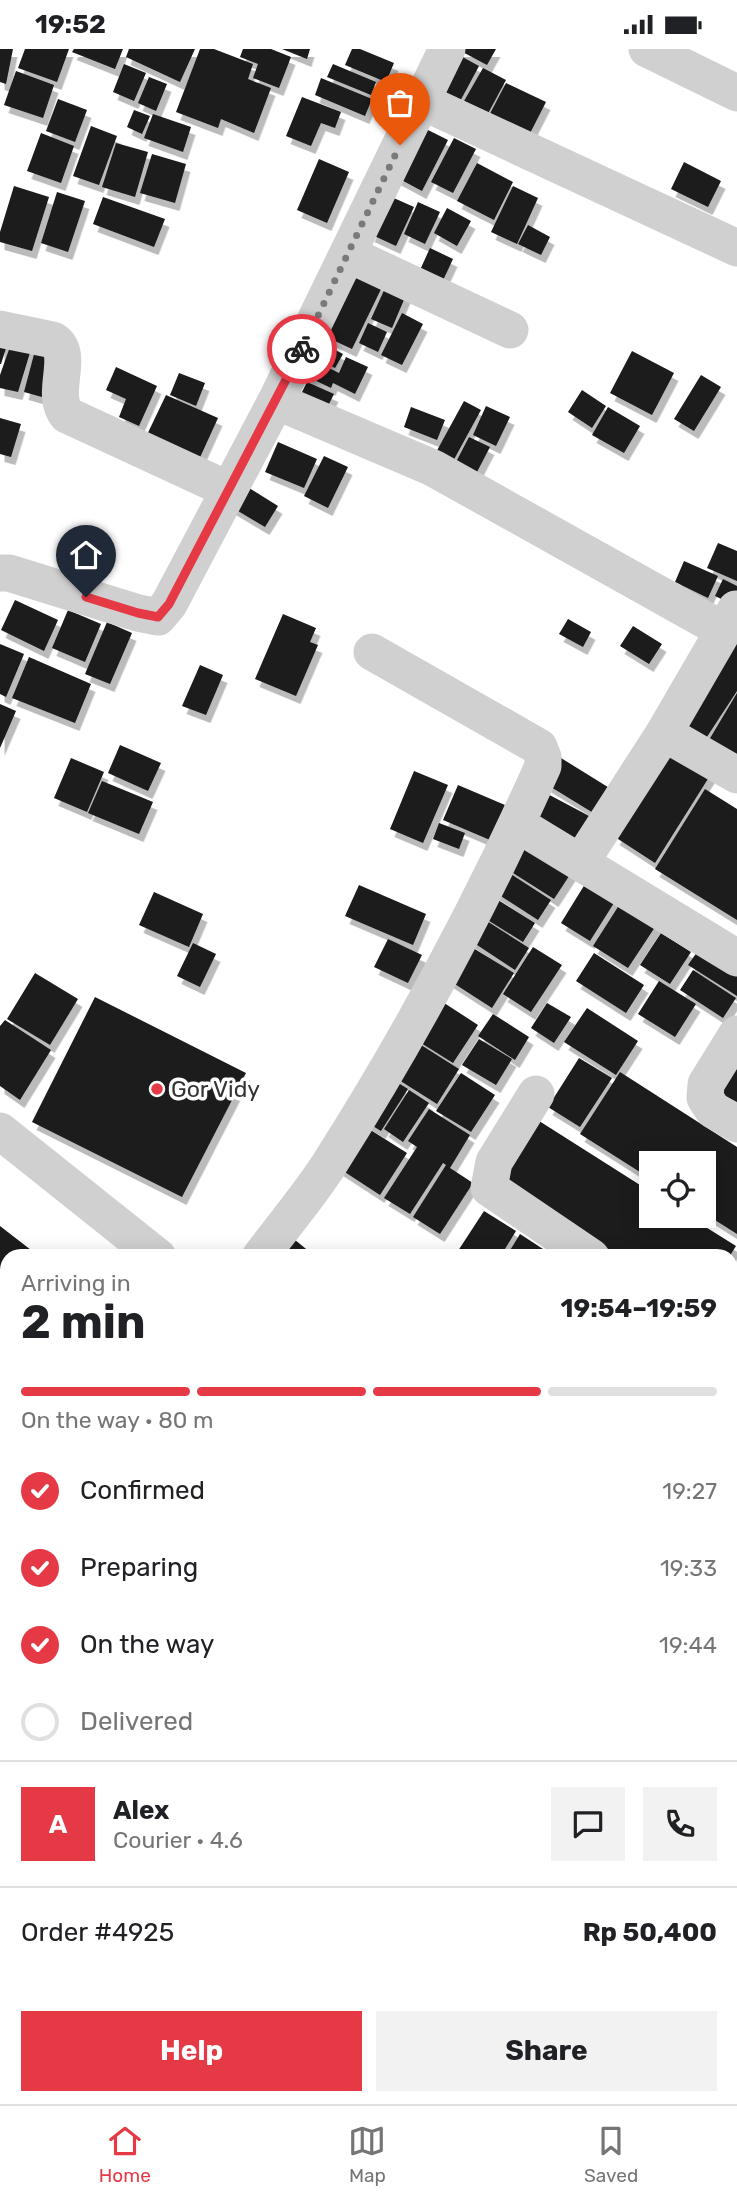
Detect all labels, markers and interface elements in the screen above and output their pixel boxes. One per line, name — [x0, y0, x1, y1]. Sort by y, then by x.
text: 19:52 — [35, 9, 106, 40]
pin — [370, 73, 430, 145]
icon: bag — [381, 84, 419, 122]
courier — [267, 314, 337, 384]
icon: bike — [283, 330, 321, 368]
pin — [56, 525, 116, 597]
icon: home — [67, 536, 105, 574]
place label: Gor Vidy — [171, 1075, 260, 1103]
marker: Gor Vidy — [149, 1081, 165, 1097]
map controls — [639, 1151, 716, 1228]
button: locate — [639, 1151, 716, 1228]
text: Arriving in — [21, 1269, 131, 1297]
text: 19:54–19:59 — [561, 1293, 717, 1324]
text: 2 min — [21, 1295, 146, 1350]
text: On the way · 80 m — [21, 1406, 213, 1434]
icon: check — [21, 1472, 59, 1510]
text: Confirmed — [80, 1475, 205, 1506]
text: 19:27 — [662, 1477, 717, 1505]
icon: check — [21, 1549, 59, 1587]
text: Preparing — [80, 1552, 198, 1583]
text: 19:33 — [660, 1554, 717, 1582]
icon: check — [21, 1626, 59, 1664]
text: On the way — [80, 1629, 214, 1660]
text: 19:44 — [659, 1631, 717, 1659]
text: Delivered — [80, 1706, 193, 1737]
button: chat — [551, 1787, 625, 1861]
button: phone — [643, 1787, 717, 1861]
text: Alex — [113, 1795, 169, 1826]
text: A — [49, 1809, 67, 1840]
text: Courier · 4.6 — [113, 1826, 243, 1854]
text: Order #4925 — [21, 1917, 174, 1948]
text: Rp 50,400 — [583, 1917, 717, 1948]
button: Help — [21, 2011, 362, 2091]
button: Share — [376, 2011, 717, 2091]
tab: Home — [99, 2122, 151, 2187]
tab: Map — [348, 2122, 386, 2187]
tab: Saved — [584, 2122, 638, 2187]

